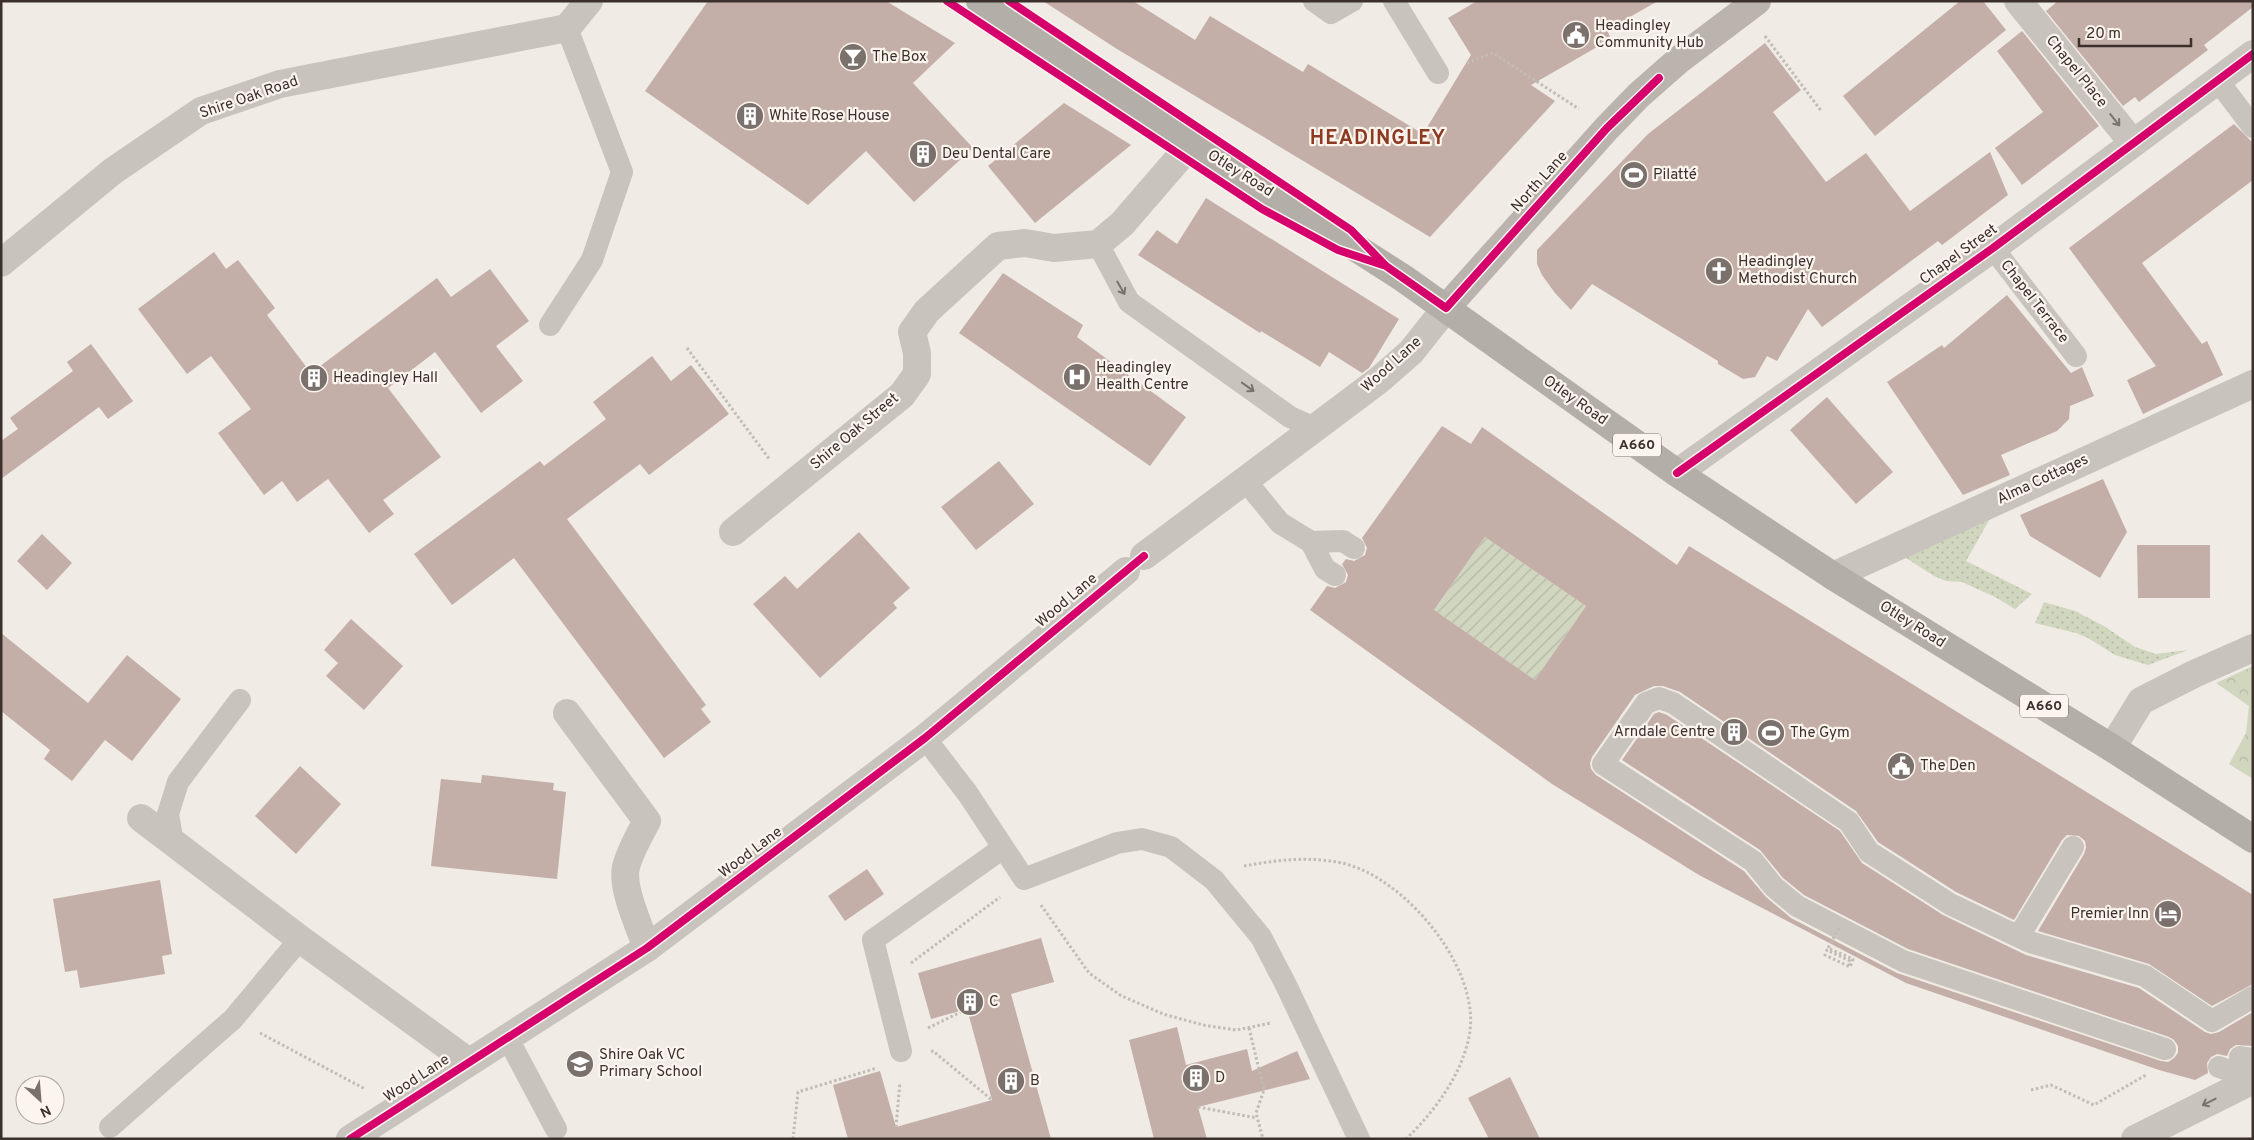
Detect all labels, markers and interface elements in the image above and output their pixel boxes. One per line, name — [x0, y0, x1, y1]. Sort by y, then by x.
scale bar — [2079, 15, 2192, 47]
place label: Headingley Community Hub — [1595, 17, 1704, 53]
public building icon: Headingley Community Hub — [1561, 20, 1591, 50]
text: 20 m — [2086, 25, 2121, 44]
street label: Chapel Place — [2041, 32, 2111, 112]
bar icon: The Box — [838, 42, 868, 72]
place label: The Box — [872, 48, 927, 67]
street label: Shire Oak Road — [197, 72, 301, 124]
building icon: White Rose House — [735, 101, 765, 131]
place label: White Rose House — [769, 107, 890, 126]
one-way arrow — [2109, 114, 2120, 127]
district label: HEADINGLEY — [1310, 126, 1446, 152]
building icon: Deu Dental Care — [908, 139, 938, 169]
place label: Deu Dental Care — [942, 145, 1051, 164]
street label: Otley Road — [1203, 146, 1277, 202]
street label: North Lane — [1508, 148, 1572, 216]
sports icon: Pilatté — [1619, 160, 1649, 190]
place label: Pilatté — [1653, 166, 1697, 185]
street label: Chapel Street — [1916, 220, 2002, 290]
place label: Headingley Methodist Church — [1738, 253, 1857, 289]
church icon: Headingley Methodist Church — [1704, 256, 1734, 286]
street label: Chapel Terrace — [1996, 256, 2072, 348]
one-way arrow — [1116, 280, 1126, 294]
street label: Wood Lane — [1358, 333, 1426, 397]
place label: Headingley Health Centre — [1096, 359, 1189, 395]
hospital icon: Headingley Health Centre — [1062, 362, 1092, 392]
building icon: Headingley Hall — [299, 363, 329, 393]
place label: Headingley Hall — [333, 369, 438, 388]
street label: Otley Road — [1539, 372, 1611, 430]
one-way arrow — [1241, 382, 1255, 392]
street label: Shire Oak Street — [807, 389, 903, 475]
road number: A660 — [1613, 434, 1661, 456]
street label: Alma Cottages — [1994, 451, 2092, 509]
street label: Wood Lane — [1032, 570, 1102, 632]
street label: Otley Road — [1875, 597, 1949, 653]
road number: A660 — [2020, 694, 2068, 718]
building icon: Arndale Centre — [1719, 717, 1749, 747]
sports icon: The Gym — [1756, 718, 1786, 748]
place label: Arndale Centre — [1614, 723, 1715, 742]
place label: The Gym — [1790, 724, 1850, 743]
public building icon: The Den — [1886, 751, 1916, 781]
place label: The Den — [1920, 757, 1976, 776]
street label: Wood Lane — [715, 823, 787, 883]
hotel icon: Premier Inn — [2153, 899, 2183, 929]
place label: Premier Inn — [2070, 905, 2149, 924]
building icon: C — [955, 987, 985, 1017]
place label: C — [989, 993, 999, 1012]
place label: Shire Oak VC Primary School — [599, 1046, 702, 1082]
school or university icon: Shire Oak VC Primary School — [565, 1049, 595, 1079]
street label: Wood Lane — [381, 1051, 453, 1107]
building icon: D — [1181, 1063, 1211, 1093]
building icon: B — [996, 1066, 1026, 1096]
place label: D — [1215, 1069, 1225, 1088]
place label: B — [1030, 1072, 1040, 1091]
north arrow — [15, 1075, 65, 1125]
one-way arrow — [2202, 1098, 2217, 1107]
text: N — [37, 1100, 53, 1120]

